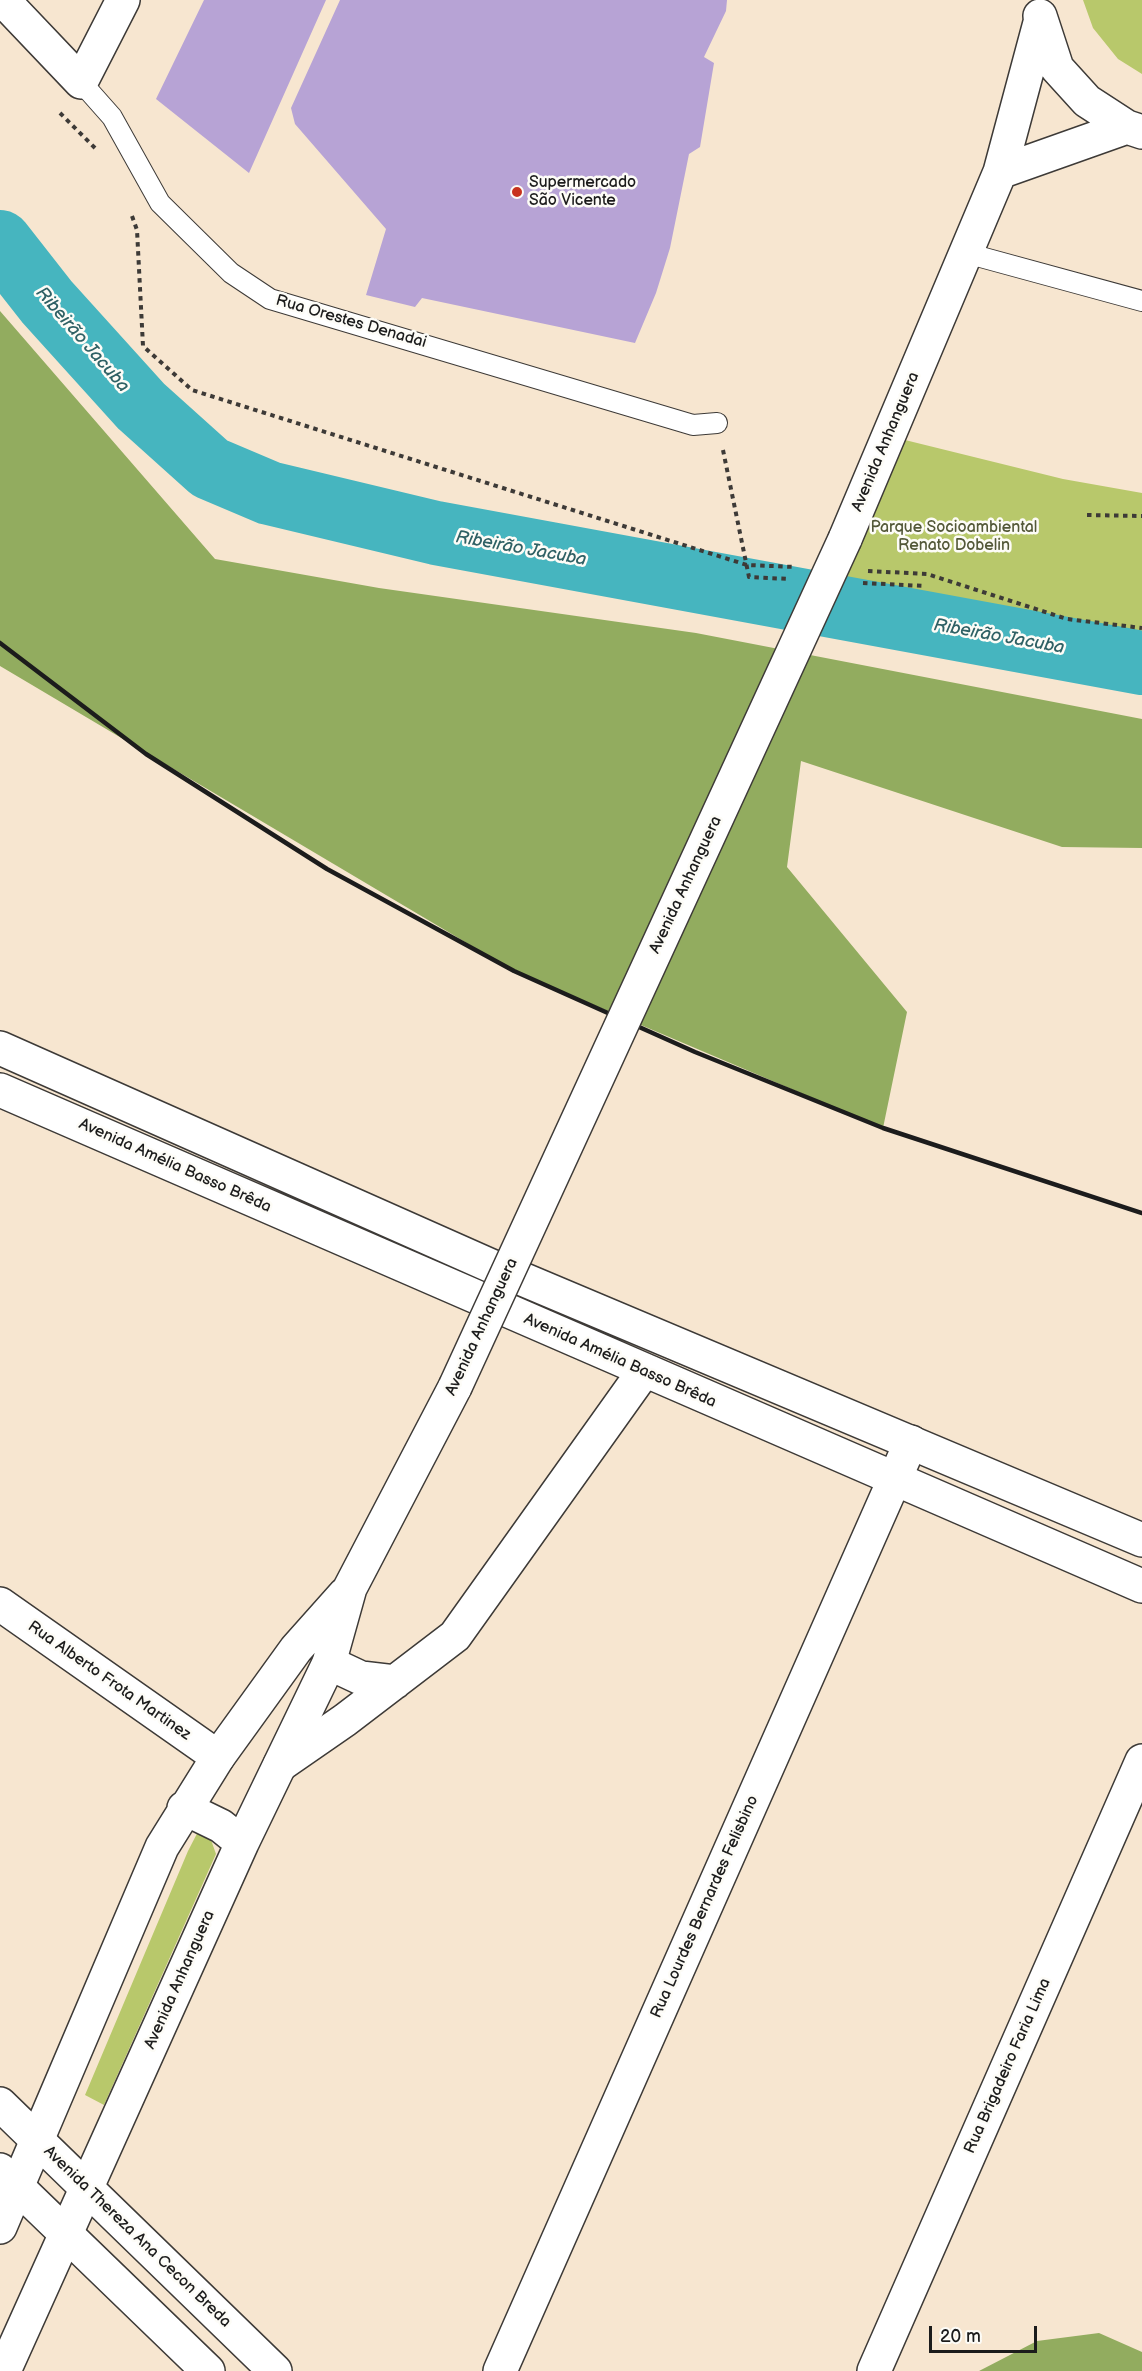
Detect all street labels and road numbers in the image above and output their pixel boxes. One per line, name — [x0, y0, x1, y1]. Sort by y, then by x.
street label: Rua Orestes Denadai — [273, 291, 429, 353]
street label: Avenida Anhanguera — [848, 369, 924, 515]
street label: Avenida Anhanguera — [646, 813, 726, 957]
street label: Avenida Amélia Basso Brêda — [76, 1115, 274, 1217]
street label: Avenida Anhanguera — [442, 1255, 522, 1399]
street label: Avenida Amélia Basso Brêda — [521, 1310, 719, 1412]
street label: Rua Alberto Frota Martinez — [24, 1617, 194, 1745]
street label: Rua Lourdes Bernardes Felisbino — [647, 1793, 763, 2021]
street label: Avenida Anhanguera — [141, 1908, 219, 2052]
street label: Rua Brigadeiro Faria Lima — [961, 1975, 1055, 2157]
street label: Avenida Thereza Ana Cecon Breda — [39, 2142, 235, 2332]

